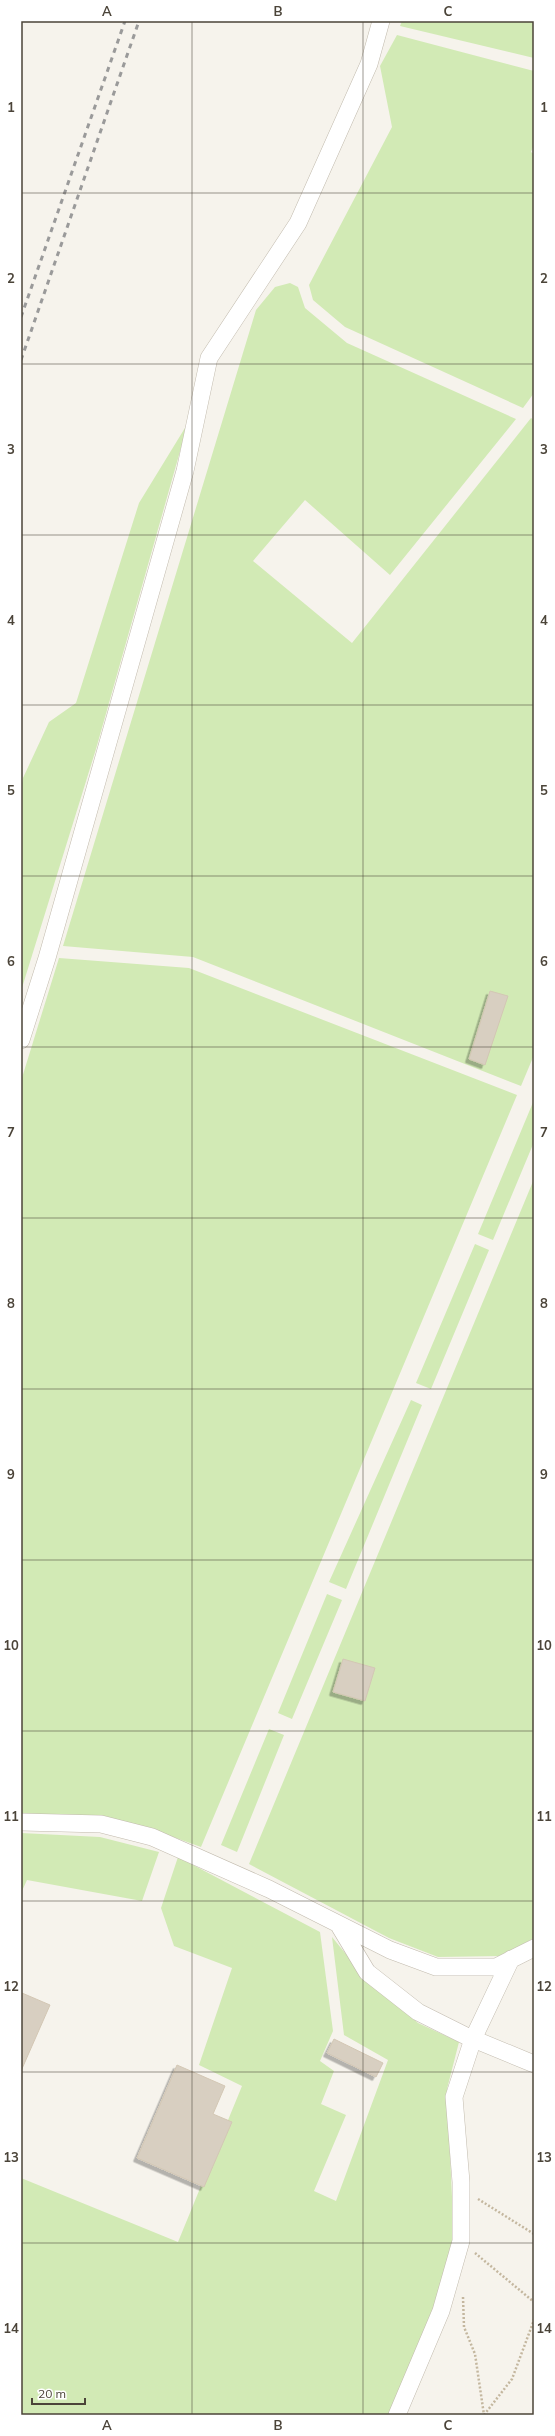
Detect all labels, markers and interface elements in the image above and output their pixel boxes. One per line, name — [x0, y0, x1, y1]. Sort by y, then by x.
text: A — [102, 3, 112, 19]
text: B — [274, 3, 283, 19]
text: C — [444, 3, 453, 19]
text: 1 — [7, 99, 15, 115]
text: 1 — [540, 99, 548, 115]
text: 2 — [7, 270, 15, 286]
text: 2 — [540, 270, 548, 286]
text: 3 — [7, 441, 15, 457]
text: 3 — [540, 441, 548, 457]
text: 4 — [7, 612, 15, 628]
text: 4 — [540, 612, 548, 628]
text: 5 — [7, 782, 15, 798]
text: 5 — [540, 782, 548, 798]
text: 6 — [7, 953, 15, 969]
text: 6 — [540, 953, 548, 969]
text: 7 — [7, 1124, 15, 1140]
text: 7 — [540, 1124, 548, 1140]
text: 8 — [7, 1295, 15, 1311]
text: 8 — [540, 1295, 548, 1311]
text: 9 — [7, 1466, 15, 1482]
text: 9 — [540, 1466, 548, 1482]
text: 10 — [3, 1637, 19, 1653]
text: 10 — [536, 1637, 552, 1653]
text: 11 — [3, 1808, 19, 1824]
text: 11 — [536, 1808, 552, 1824]
text: 12 — [3, 1978, 19, 1994]
text: 12 — [536, 1978, 552, 1994]
text: 13 — [3, 2149, 19, 2165]
text: 13 — [536, 2149, 552, 2165]
text: 14 — [3, 2320, 19, 2336]
text: 14 — [536, 2320, 552, 2336]
scale bar — [32, 2380, 85, 2406]
text: 20 m — [38, 2386, 66, 2401]
text: A — [102, 2417, 112, 2433]
text: B — [274, 2417, 283, 2433]
text: C — [444, 2417, 453, 2433]

